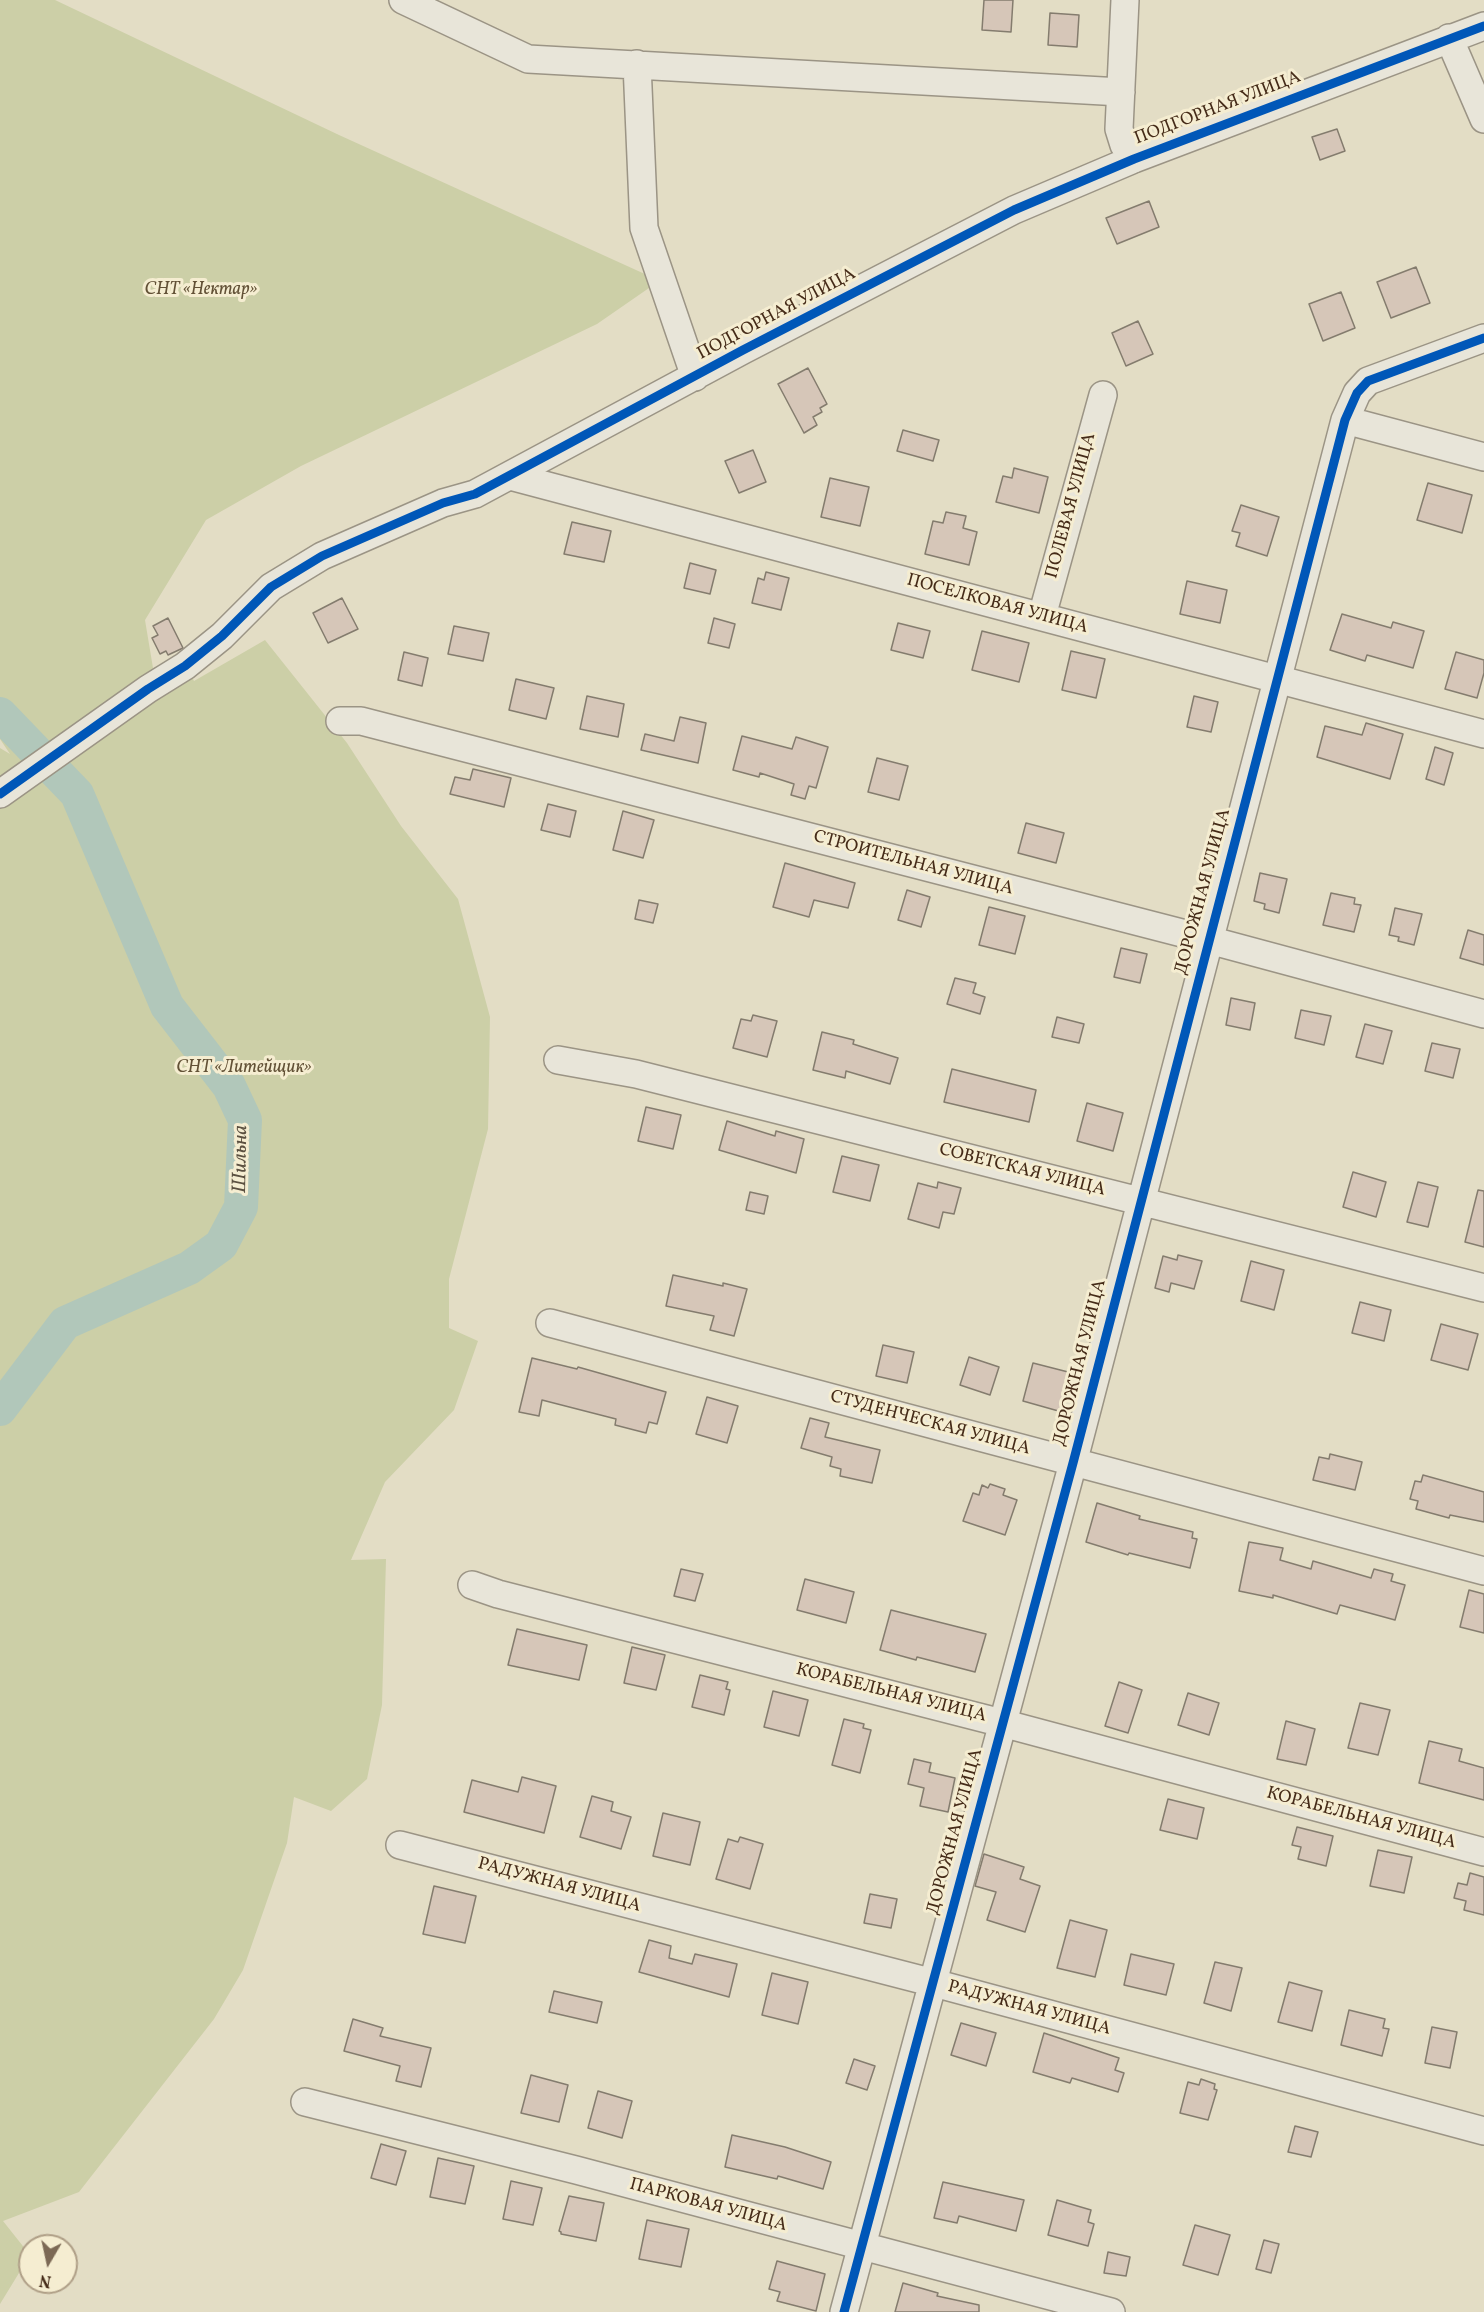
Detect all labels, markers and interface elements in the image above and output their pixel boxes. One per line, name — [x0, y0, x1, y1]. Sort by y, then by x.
street label: ПОДГОРНАЯ УЛИЦА — [1132, 67, 1304, 151]
street label: ПОДГОРНАЯ УЛИЦА — [694, 264, 860, 366]
park label: СНТ «Нектар» — [145, 280, 257, 302]
street label: ПОЛЕВАЯ УЛИЦА — [1042, 431, 1102, 581]
street label: ПОСЕЛКОВАЯ УЛИЦА — [904, 570, 1090, 640]
street label: ДОРОЖНАЯ УЛИЦА — [1171, 807, 1237, 977]
street label: СТРОИТЕЛЬНАЯ УЛИЦА — [811, 827, 1015, 901]
park label: СНТ «Литейщик» — [176, 1058, 312, 1080]
water label: Шильна — [229, 1125, 255, 1193]
street label: СОВЕТСКАЯ УЛИЦА — [937, 1140, 1107, 1202]
street label: ДОРОЖНАЯ УЛИЦА — [1050, 1277, 1112, 1449]
street label: СТУДЕНЧЕСКАЯ УЛИЦА — [828, 1387, 1032, 1461]
street label: КОРАБЕЛЬНАЯ УЛИЦА — [794, 1660, 988, 1728]
street label: ДОРОЖНАЯ УЛИЦА — [923, 1747, 989, 1917]
street label: КОРАБЕЛЬНАЯ УЛИЦА — [1264, 1783, 1458, 1855]
street label: РАДУЖНАЯ УЛИЦА — [475, 1854, 643, 1918]
street label: РАДУЖНАЯ УЛИЦА — [945, 1977, 1113, 2041]
street label: ПАРКОВАЯ УЛИЦА — [627, 2175, 789, 2237]
north arrow — [18, 2234, 78, 2294]
text: N — [38, 2268, 53, 2292]

